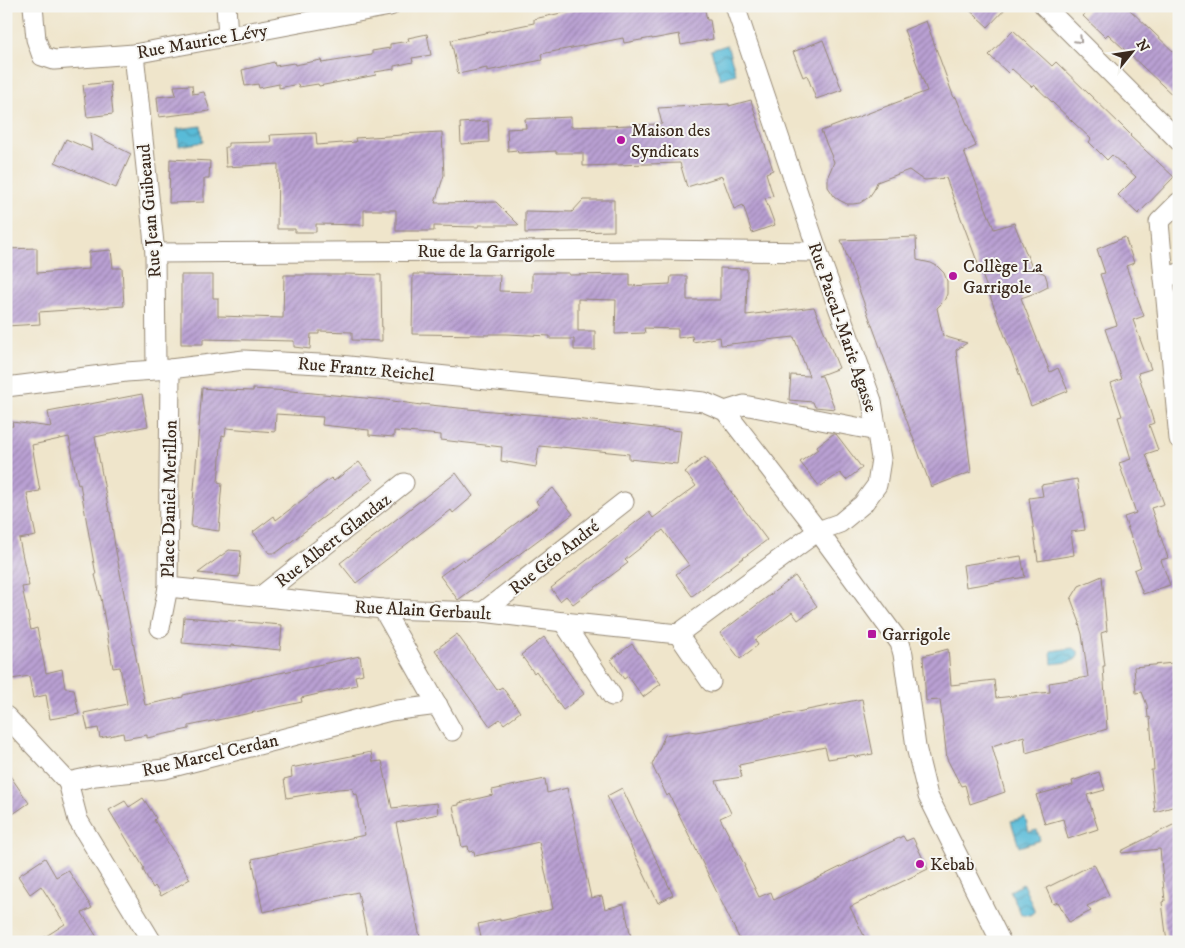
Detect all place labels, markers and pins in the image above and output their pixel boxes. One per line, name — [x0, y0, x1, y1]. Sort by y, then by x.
place label: Maison des Syndicats — [631, 120, 710, 163]
marker: Maison des Syndicats — [615, 134, 627, 146]
place label: Collège La Garrigole — [963, 256, 1043, 299]
marker: Collège La Garrigole — [947, 270, 959, 282]
place label: Garrigole — [882, 624, 951, 646]
marker: Garrigole — [866, 628, 878, 640]
place label: Kebab — [930, 854, 974, 876]
marker: Kebab — [914, 858, 926, 870]

